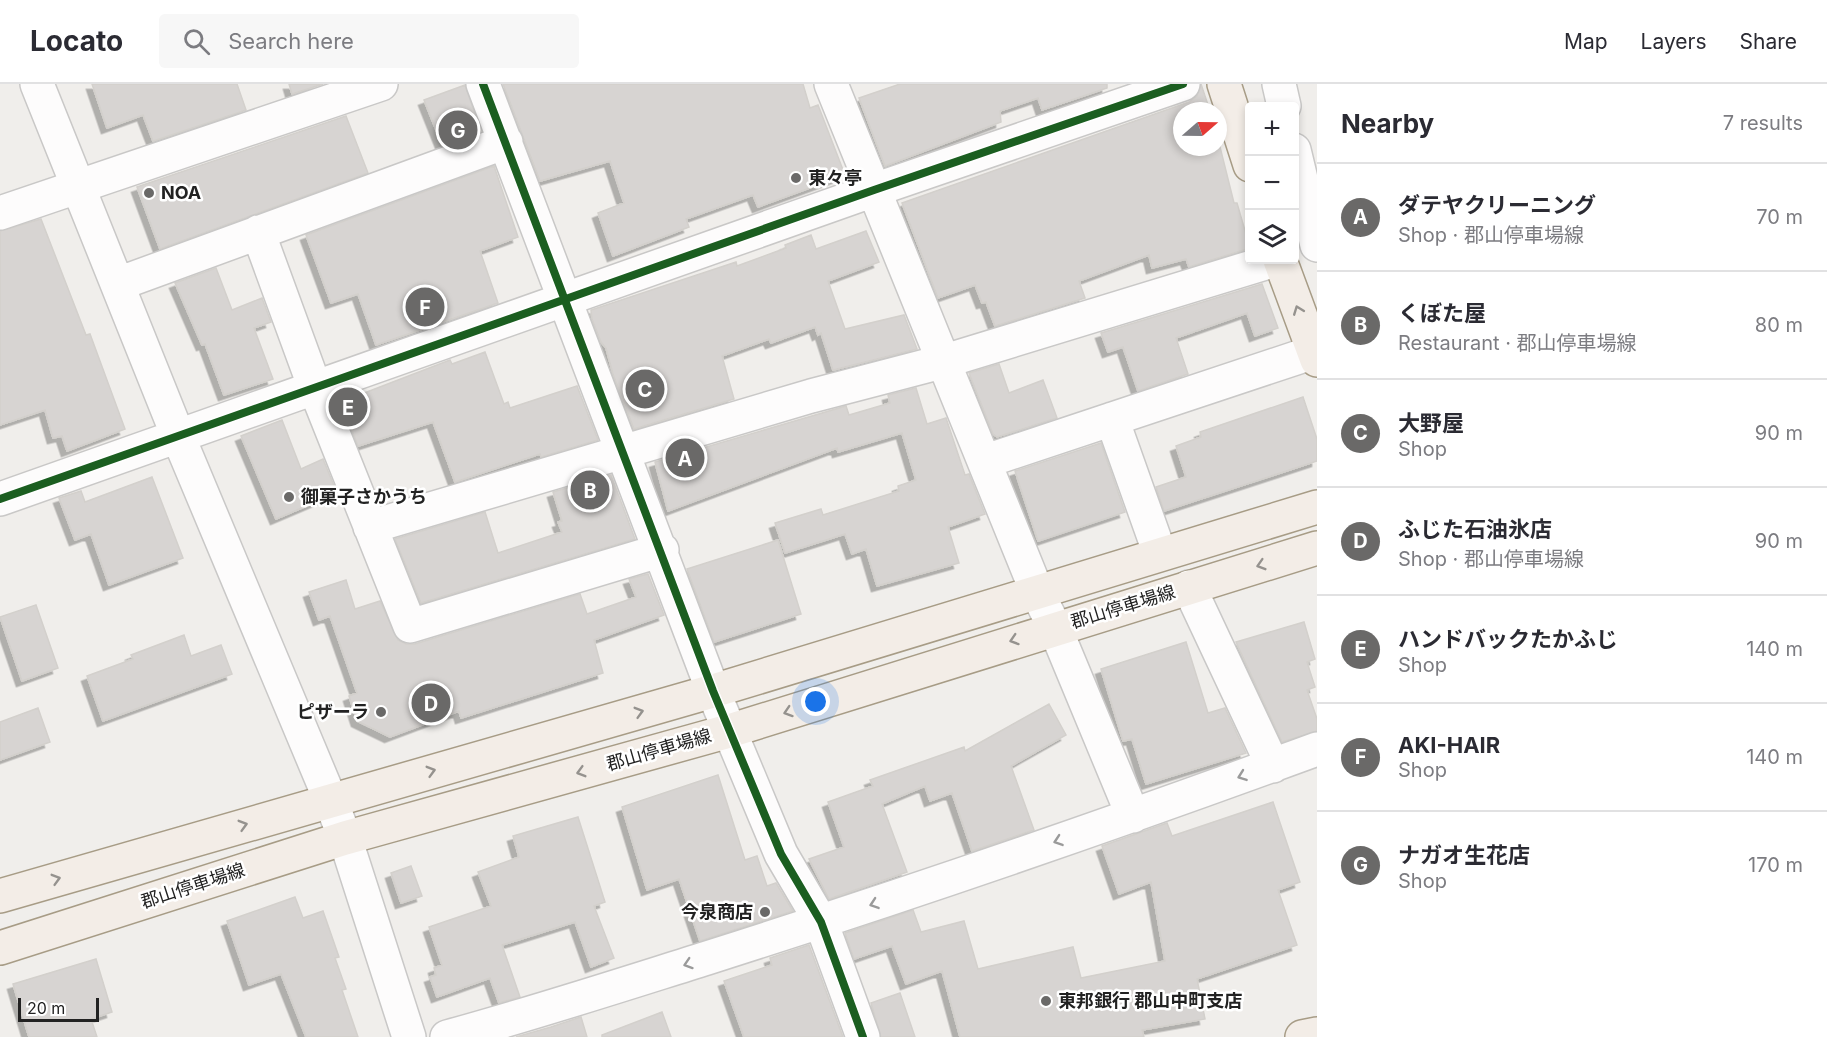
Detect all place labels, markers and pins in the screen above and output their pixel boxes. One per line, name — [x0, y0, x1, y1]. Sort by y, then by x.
pin: G — [438, 108, 478, 152]
place label: 東々亭 — [808, 167, 862, 188]
marker: 東々亭 — [789, 171, 803, 185]
place label: NOA — [161, 182, 201, 203]
marker: NOA — [142, 186, 156, 200]
pin: F — [406, 284, 444, 330]
pin: C — [626, 366, 664, 412]
pin: E — [328, 384, 368, 430]
pin: A — [666, 436, 704, 481]
pin: B — [570, 468, 610, 512]
place label: 御菓子さかうち — [300, 486, 427, 507]
marker: 御菓子さかうち — [282, 490, 296, 504]
pin: D — [412, 680, 450, 726]
place label: ピザーラ — [297, 701, 369, 722]
marker: ピザーラ — [374, 705, 388, 719]
place label: 今泉商店 — [681, 901, 753, 922]
marker: 今泉商店 — [758, 905, 772, 919]
place label: 東邦銀行 郡山中町支店 — [1058, 990, 1242, 1011]
marker: 東邦銀行 郡山中町支店 — [1039, 994, 1053, 1008]

